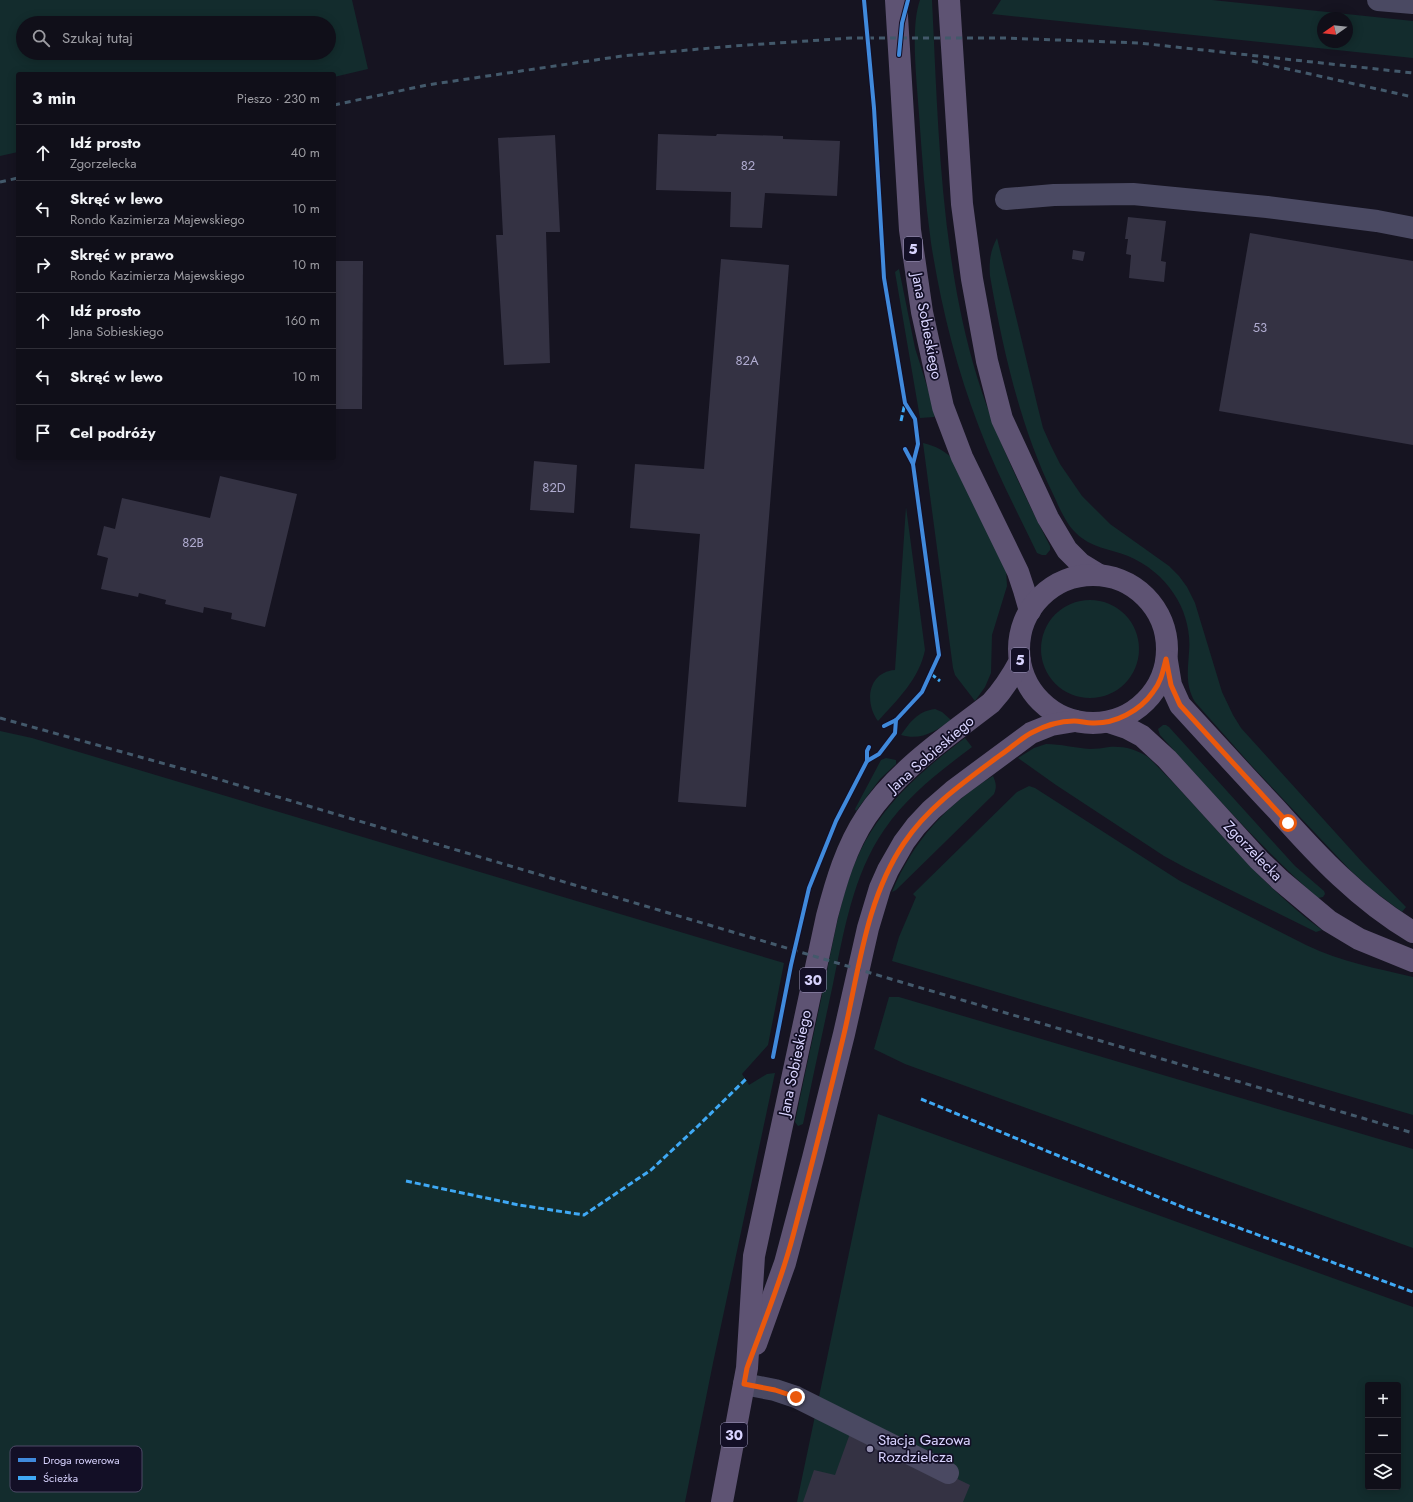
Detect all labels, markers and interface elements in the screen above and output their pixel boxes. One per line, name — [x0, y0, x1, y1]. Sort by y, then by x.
north arrow — [1317, 12, 1353, 48]
search box — [16, 16, 336, 60]
icon: search — [30, 27, 52, 49]
text: Szukaj tutaj — [62, 27, 133, 49]
text: 3 min — [32, 86, 76, 110]
text: Pieszo · 230 m — [237, 89, 320, 108]
text: Idź prosto — [70, 132, 141, 154]
icon: ahead — [32, 142, 54, 164]
text: 40 m — [291, 143, 320, 162]
text: Zgorzelecka — [70, 154, 136, 173]
house number: 82 — [741, 156, 755, 175]
text: Skręć w lewo — [70, 188, 163, 210]
icon: left — [32, 198, 54, 220]
text: 10 m — [292, 199, 320, 218]
text: Rondo Kazimierza Majewskiego — [70, 210, 245, 229]
road number: 5 — [904, 237, 922, 261]
text: Skręć w prawo — [70, 244, 174, 266]
icon: right — [32, 254, 54, 276]
text: 10 m — [292, 255, 320, 274]
text: Rondo Kazimierza Majewskiego — [70, 266, 245, 285]
street label: Jana Sobieskiego — [906, 269, 948, 381]
text: Idź prosto — [70, 300, 141, 322]
icon: ahead — [32, 310, 54, 332]
text: 160 m — [285, 311, 320, 330]
house number: 53 — [1253, 318, 1267, 337]
text: Jana Sobieskiego — [70, 322, 164, 341]
house number: 82A — [735, 351, 759, 370]
icon: left — [32, 366, 54, 388]
text: Skręć w lewo — [70, 366, 163, 388]
text: 10 m — [292, 367, 320, 386]
icon: arrive — [32, 422, 54, 444]
text: Cel podróży — [70, 422, 155, 444]
house number: 82D — [542, 478, 566, 497]
house number: 82B — [182, 533, 204, 552]
road number: 5 — [1011, 648, 1029, 672]
street label: Jana Sobieskiego — [882, 710, 979, 799]
route start — [1279, 814, 1297, 832]
street label: Zgorzelecka — [1218, 816, 1288, 886]
road number: 30 — [800, 968, 826, 992]
street label: Jana Sobieskiego — [773, 1008, 817, 1120]
map controls — [1365, 1382, 1401, 1490]
button: + — [1365, 1382, 1401, 1418]
route end — [787, 1388, 805, 1406]
button: − — [1365, 1418, 1401, 1454]
road number: 30 — [721, 1423, 747, 1447]
place label: Stacja Gazowa Rozdzielcza — [878, 1429, 971, 1468]
marker: Stacja Gazowa Rozdzielcza — [865, 1444, 875, 1454]
legend — [10, 1446, 142, 1492]
text: Droga rowerowa — [43, 1452, 120, 1468]
button: layers — [1365, 1454, 1401, 1490]
text: Ścieżka — [43, 1470, 78, 1486]

